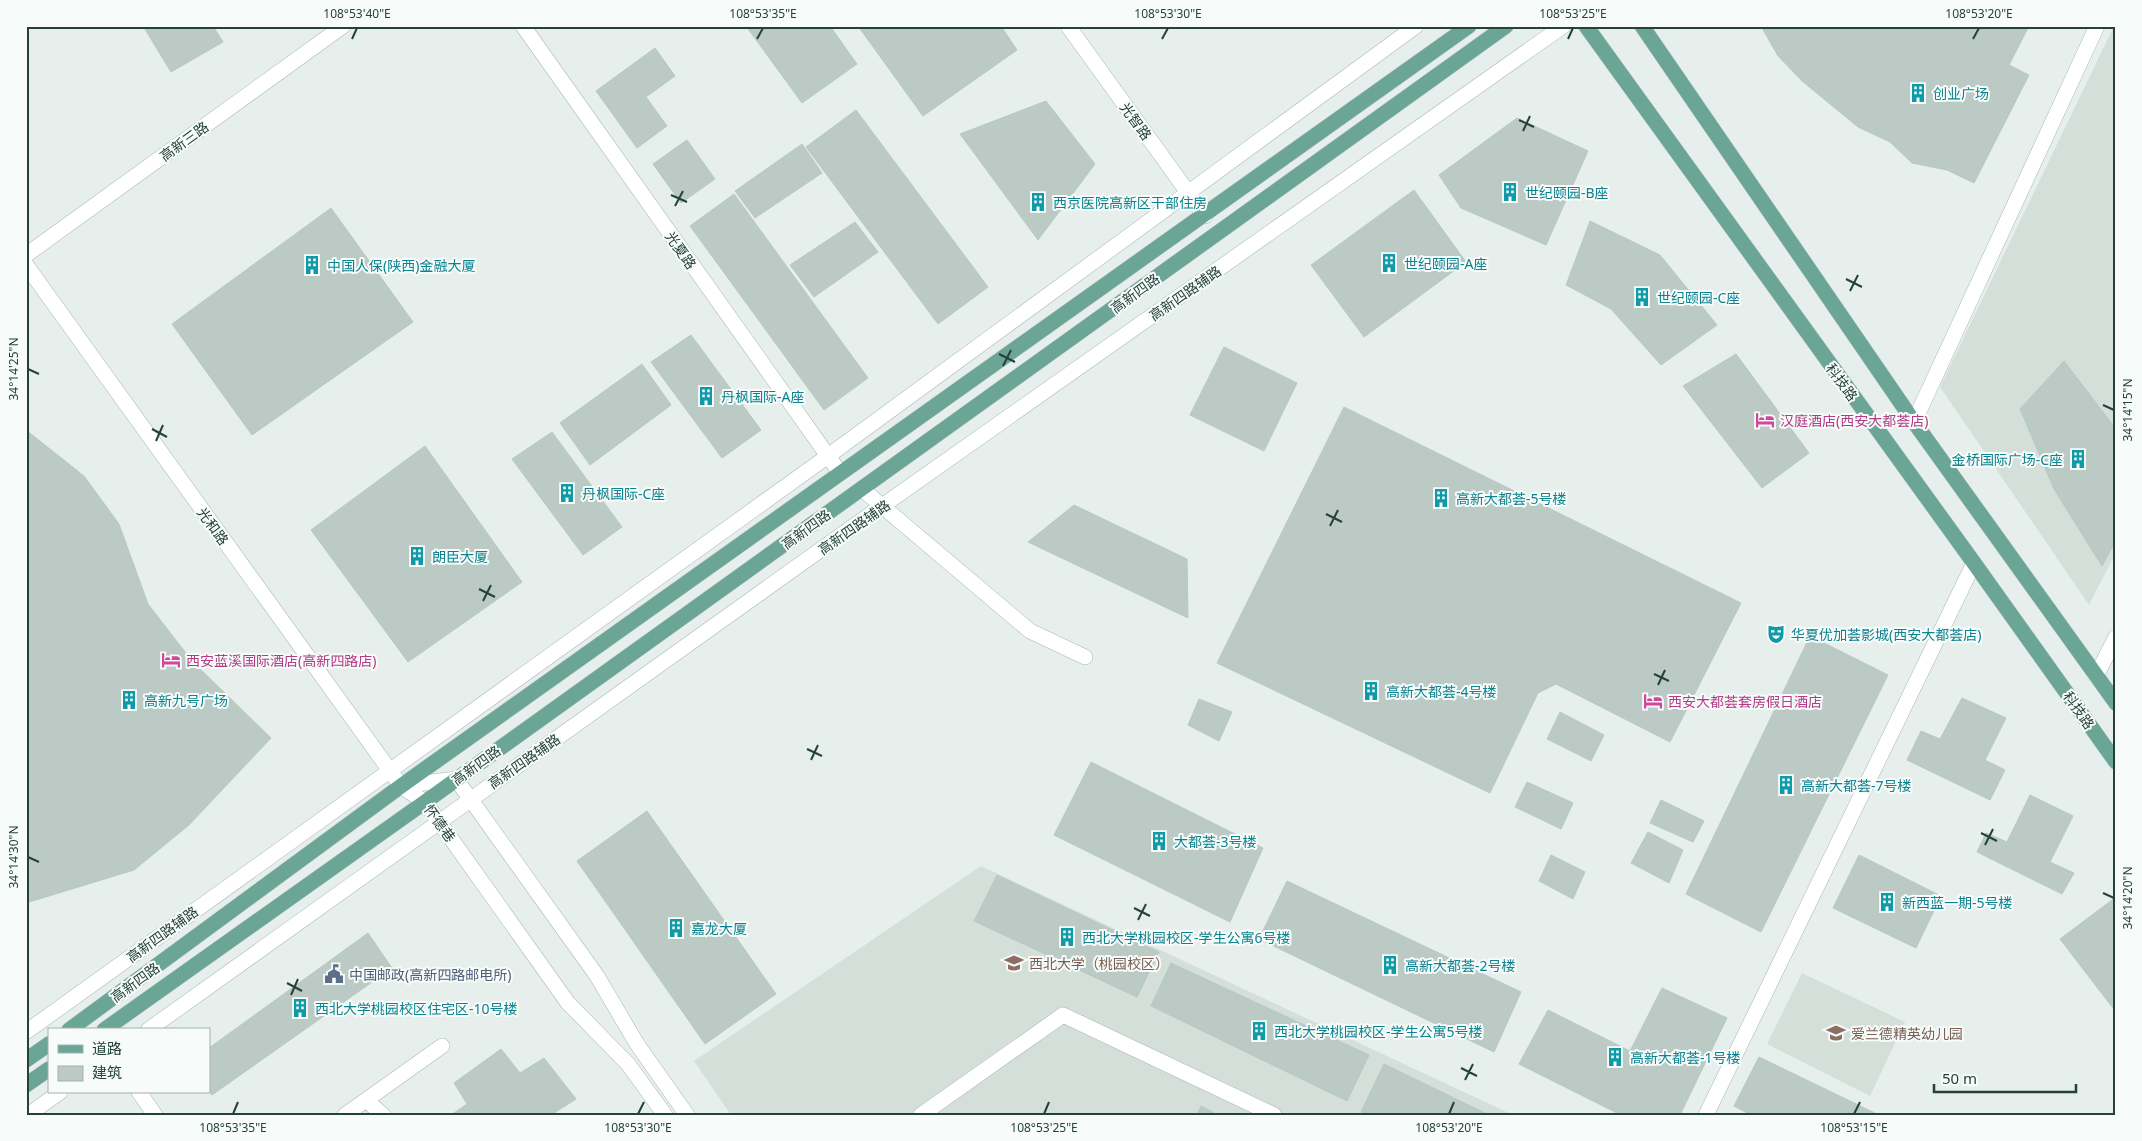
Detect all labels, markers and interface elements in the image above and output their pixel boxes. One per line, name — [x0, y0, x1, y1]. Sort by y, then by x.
text: 108°53'40"E — [323, 5, 391, 22]
text: 108°53'35"E — [729, 5, 797, 22]
text: 108°53'30"E — [1134, 5, 1202, 22]
text: 108°53'25"E — [1539, 5, 1607, 22]
text: 108°53'20"E — [1945, 5, 2013, 22]
building icon: 创业广场 — [1907, 82, 1929, 104]
place label: 创业广场 — [1933, 84, 1989, 103]
street label: 光智路 — [1116, 98, 1156, 144]
street label: 高新三路 — [156, 117, 212, 165]
building icon: 世纪颐园-B座 — [1499, 181, 1521, 203]
place label: 世纪颐园-B座 — [1525, 183, 1609, 202]
building icon: 西京医院高新区干部住房 — [1027, 191, 1049, 213]
place label: 西京医院高新区干部住房 — [1053, 193, 1207, 212]
street label: 光夏路 — [661, 227, 701, 273]
building icon: 世纪颐园-A座 — [1378, 252, 1400, 274]
building icon: 中国人保(陕西)金融大厦 — [301, 254, 323, 276]
place label: 世纪颐园-A座 — [1404, 254, 1487, 273]
place label: 中国人保(陕西)金融大厦 — [327, 256, 475, 275]
street label: 高新四路辅路 — [1145, 261, 1225, 325]
street label: 高新四路 — [1107, 269, 1163, 317]
building icon: 世纪颐园-C座 — [1631, 286, 1653, 308]
place label: 世纪颐园-C座 — [1657, 288, 1740, 307]
text: 34°14'25"N — [5, 337, 22, 401]
street label: 科技路 — [1822, 359, 1862, 405]
text: 34°14'15"N — [2119, 378, 2136, 442]
building icon: 丹枫国际-A座 — [695, 385, 717, 407]
place label: 丹枫国际-A座 — [721, 387, 804, 406]
hotel icon: 汉庭酒店(西安大都荟店) — [1754, 409, 1776, 431]
place label: 汉庭酒店(西安大都荟店) — [1780, 411, 1928, 430]
building icon: 金桥国际广场-C座 — [2067, 448, 2089, 470]
place label: 金桥国际广场-C座 — [1952, 450, 2063, 469]
building icon: 丹枫国际-C座 — [556, 482, 578, 504]
place label: 丹枫国际-C座 — [582, 484, 665, 503]
building icon: 高新大都荟-5号楼 — [1430, 487, 1452, 509]
place label: 高新大都荟-5号楼 — [1456, 489, 1567, 508]
street label: 高新四路辅路 — [814, 495, 894, 559]
street label: 光和路 — [193, 503, 233, 549]
street label: 高新四路 — [778, 505, 834, 553]
building icon: 朗臣大厦 — [406, 545, 428, 567]
place label: 朗臣大厦 — [432, 547, 488, 566]
theatre icon: 华夏优加荟影城(西安大都荟店) — [1765, 623, 1787, 645]
place label: 华夏优加荟影城(西安大都荟店) — [1791, 625, 1981, 644]
hotel icon: 西安蓝溪国际酒店(高新四路店) — [160, 649, 182, 671]
place label: 西安蓝溪国际酒店(高新四路店) — [186, 651, 376, 670]
building icon: 高新大都荟-4号楼 — [1360, 680, 1382, 702]
place label: 高新大都荟-4号楼 — [1386, 682, 1497, 701]
street label: 科技路 — [2059, 687, 2099, 733]
building icon: 高新九号广场 — [118, 689, 140, 711]
hotel icon: 西安大都荟套房假日酒店 — [1642, 690, 1664, 712]
place label: 高新九号广场 — [144, 691, 228, 710]
place label: 西安大都荟套房假日酒店 — [1668, 692, 1822, 711]
street label: 高新四路辅路 — [484, 729, 564, 793]
street label: 高新四路 — [448, 741, 504, 789]
building icon: 高新大都荟-7号楼 — [1775, 774, 1797, 796]
place label: 高新大都荟-7号楼 — [1801, 776, 1912, 795]
street label: 怀德巷 — [420, 800, 460, 846]
text: 34°14'30"N — [5, 825, 22, 889]
building icon: 大都荟-3号楼 — [1148, 830, 1170, 852]
place label: 大都荟-3号楼 — [1174, 832, 1257, 851]
text: 34°14'20"N — [2119, 866, 2136, 930]
building icon: 新西蓝一期-5号楼 — [1876, 891, 1898, 913]
place label: 新西蓝一期-5号楼 — [1902, 893, 2013, 912]
street label: 高新四路辅路 — [122, 902, 202, 966]
building icon: 嘉龙大厦 — [665, 917, 687, 939]
place label: 嘉龙大厦 — [691, 919, 747, 938]
building icon: 西北大学桃园校区-学生公寓6号楼 — [1056, 926, 1078, 948]
place label: 西北大学桃园校区-学生公寓6号楼 — [1082, 928, 1291, 947]
school or university icon: 西北大学（桃园校区） — [1003, 952, 1025, 974]
place label: 西北大学（桃园校区） — [1029, 954, 1169, 973]
building icon: 高新大都荟-2号楼 — [1379, 954, 1401, 976]
place label: 高新大都荟-2号楼 — [1405, 956, 1516, 975]
street label: 高新四路 — [107, 958, 163, 1006]
public building icon: 中国邮政(高新四路邮电所) — [323, 963, 345, 985]
place label: 中国邮政(高新四路邮电所) — [349, 965, 511, 984]
building icon: 西北大学桃园校区住宅区-10号楼 — [289, 997, 311, 1019]
place label: 西北大学桃园校区住宅区-10号楼 — [315, 999, 518, 1018]
building icon: 西北大学桃园校区-学生公寓5号楼 — [1248, 1020, 1270, 1042]
place label: 西北大学桃园校区-学生公寓5号楼 — [1274, 1022, 1483, 1041]
school or university icon: 爱兰德精英幼儿园 — [1825, 1022, 1847, 1044]
place label: 爱兰德精英幼儿园 — [1851, 1024, 1963, 1043]
legend — [48, 1028, 210, 1094]
text: 道路 — [92, 1038, 122, 1058]
building icon: 高新大都荟-1号楼 — [1604, 1046, 1626, 1068]
place label: 高新大都荟-1号楼 — [1630, 1048, 1741, 1067]
scale bar — [1934, 1061, 2077, 1093]
text: 建筑 — [92, 1062, 122, 1082]
text: 50 m — [1942, 1068, 1977, 1088]
text: 108°53'35"E — [199, 1119, 267, 1136]
text: 108°53'30"E — [604, 1119, 672, 1136]
text: 108°53'25"E — [1010, 1119, 1078, 1136]
text: 108°53'20"E — [1415, 1119, 1483, 1136]
text: 108°53'15"E — [1820, 1119, 1888, 1136]

